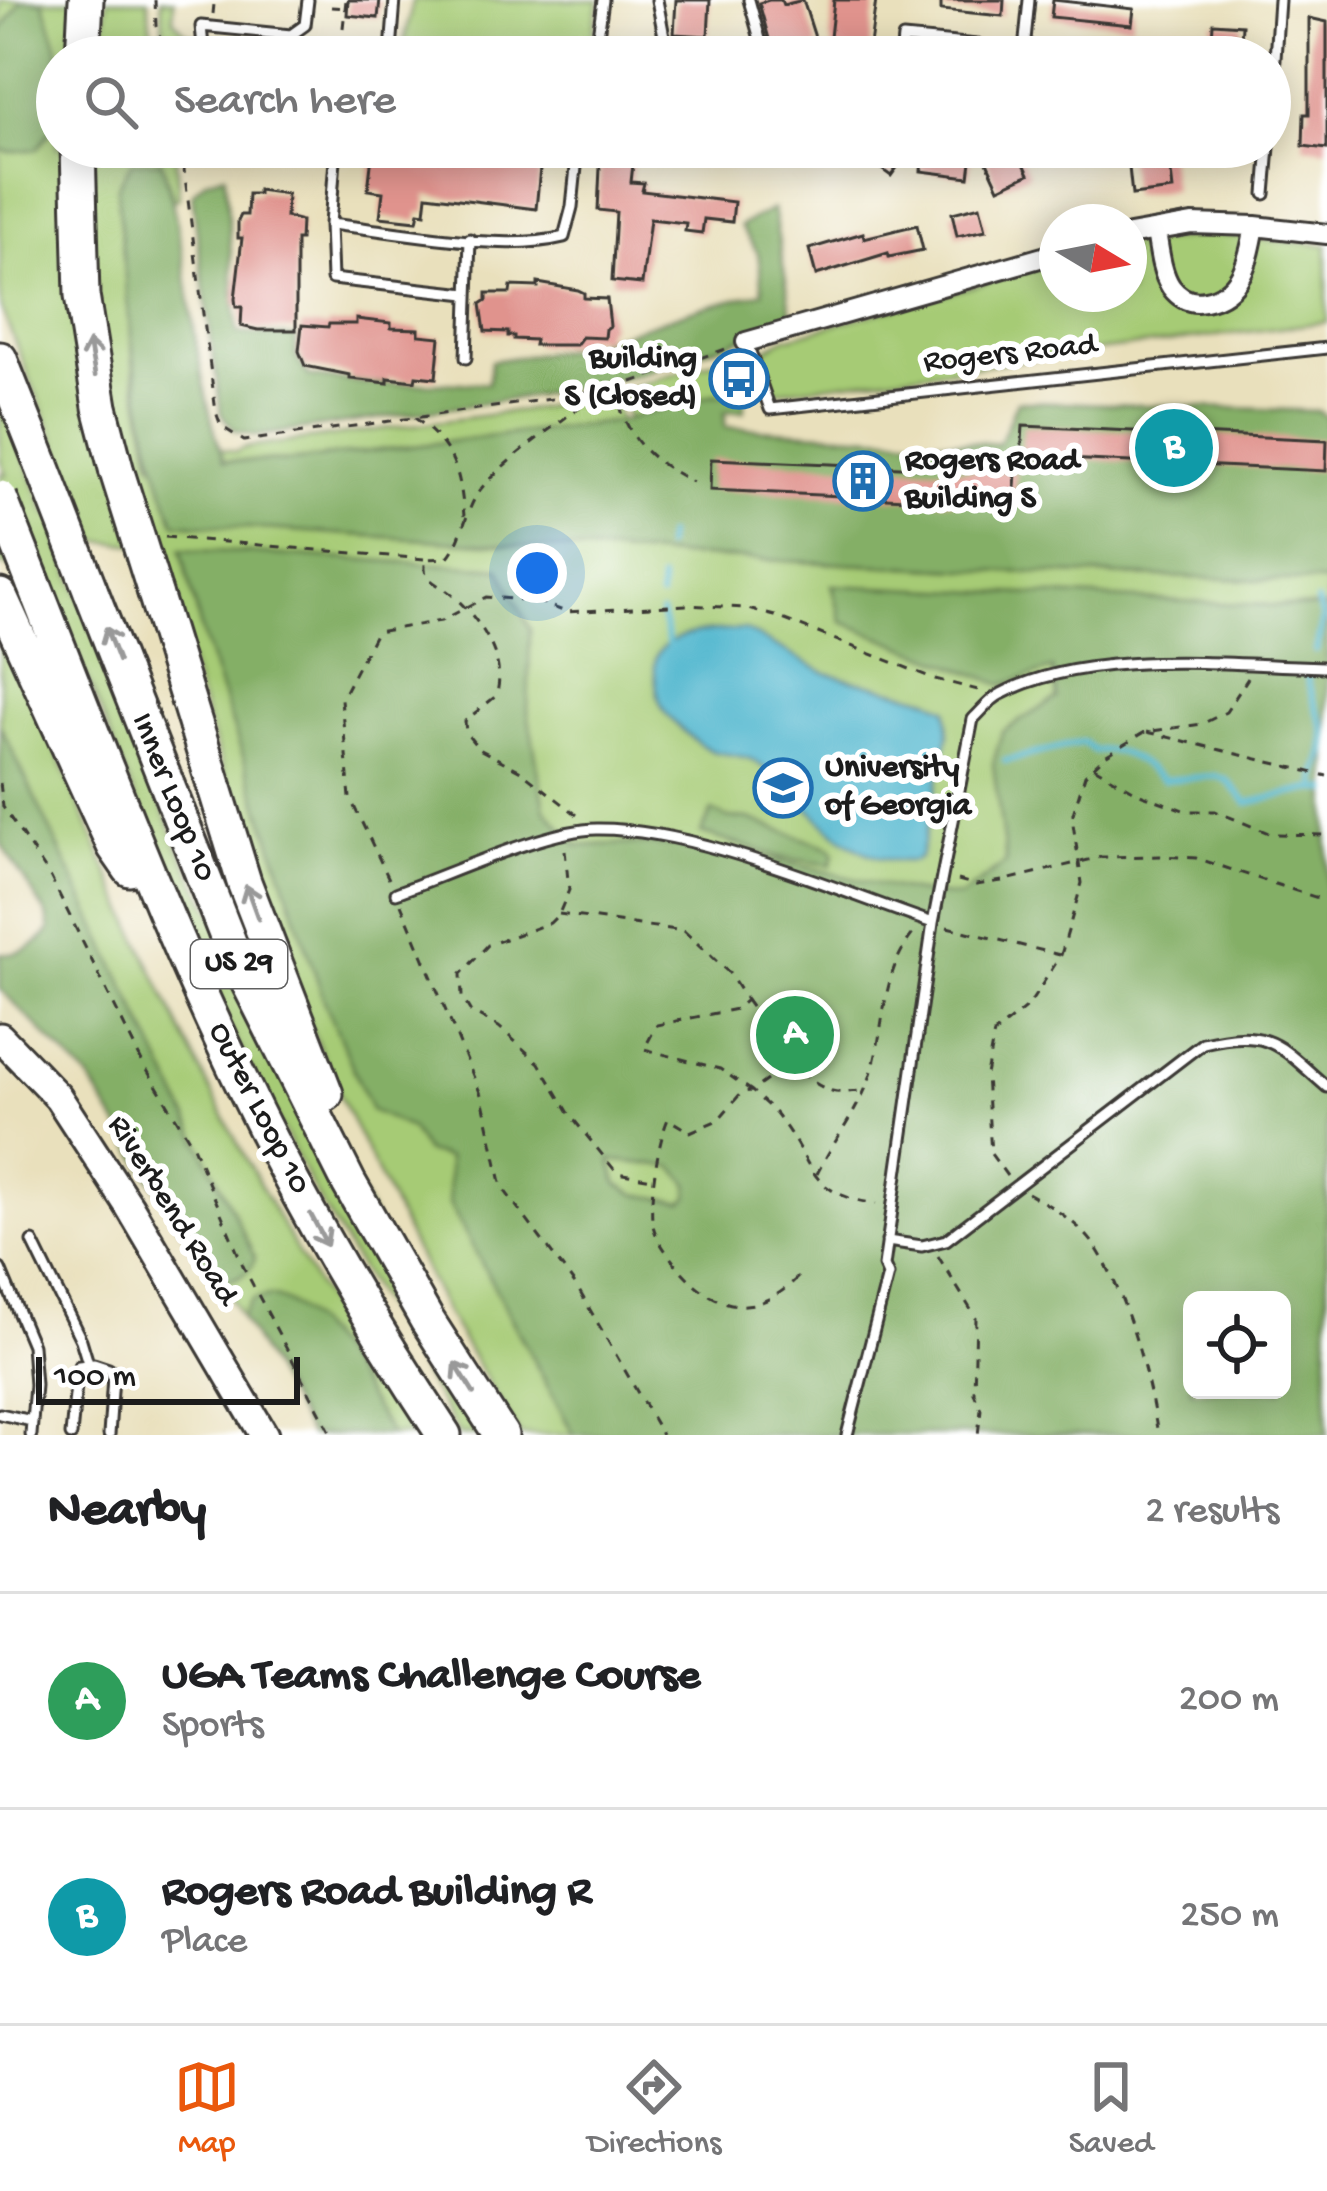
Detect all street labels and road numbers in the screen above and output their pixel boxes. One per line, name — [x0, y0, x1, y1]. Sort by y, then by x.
street label: Rogers Road — [922, 327, 1101, 383]
street label: Inner Loop 10 — [121, 708, 223, 888]
road number: US 29 — [191, 940, 287, 988]
street label: Outer Loop 10 — [198, 1017, 318, 1201]
street label: Riverbend Road — [97, 1109, 246, 1315]

